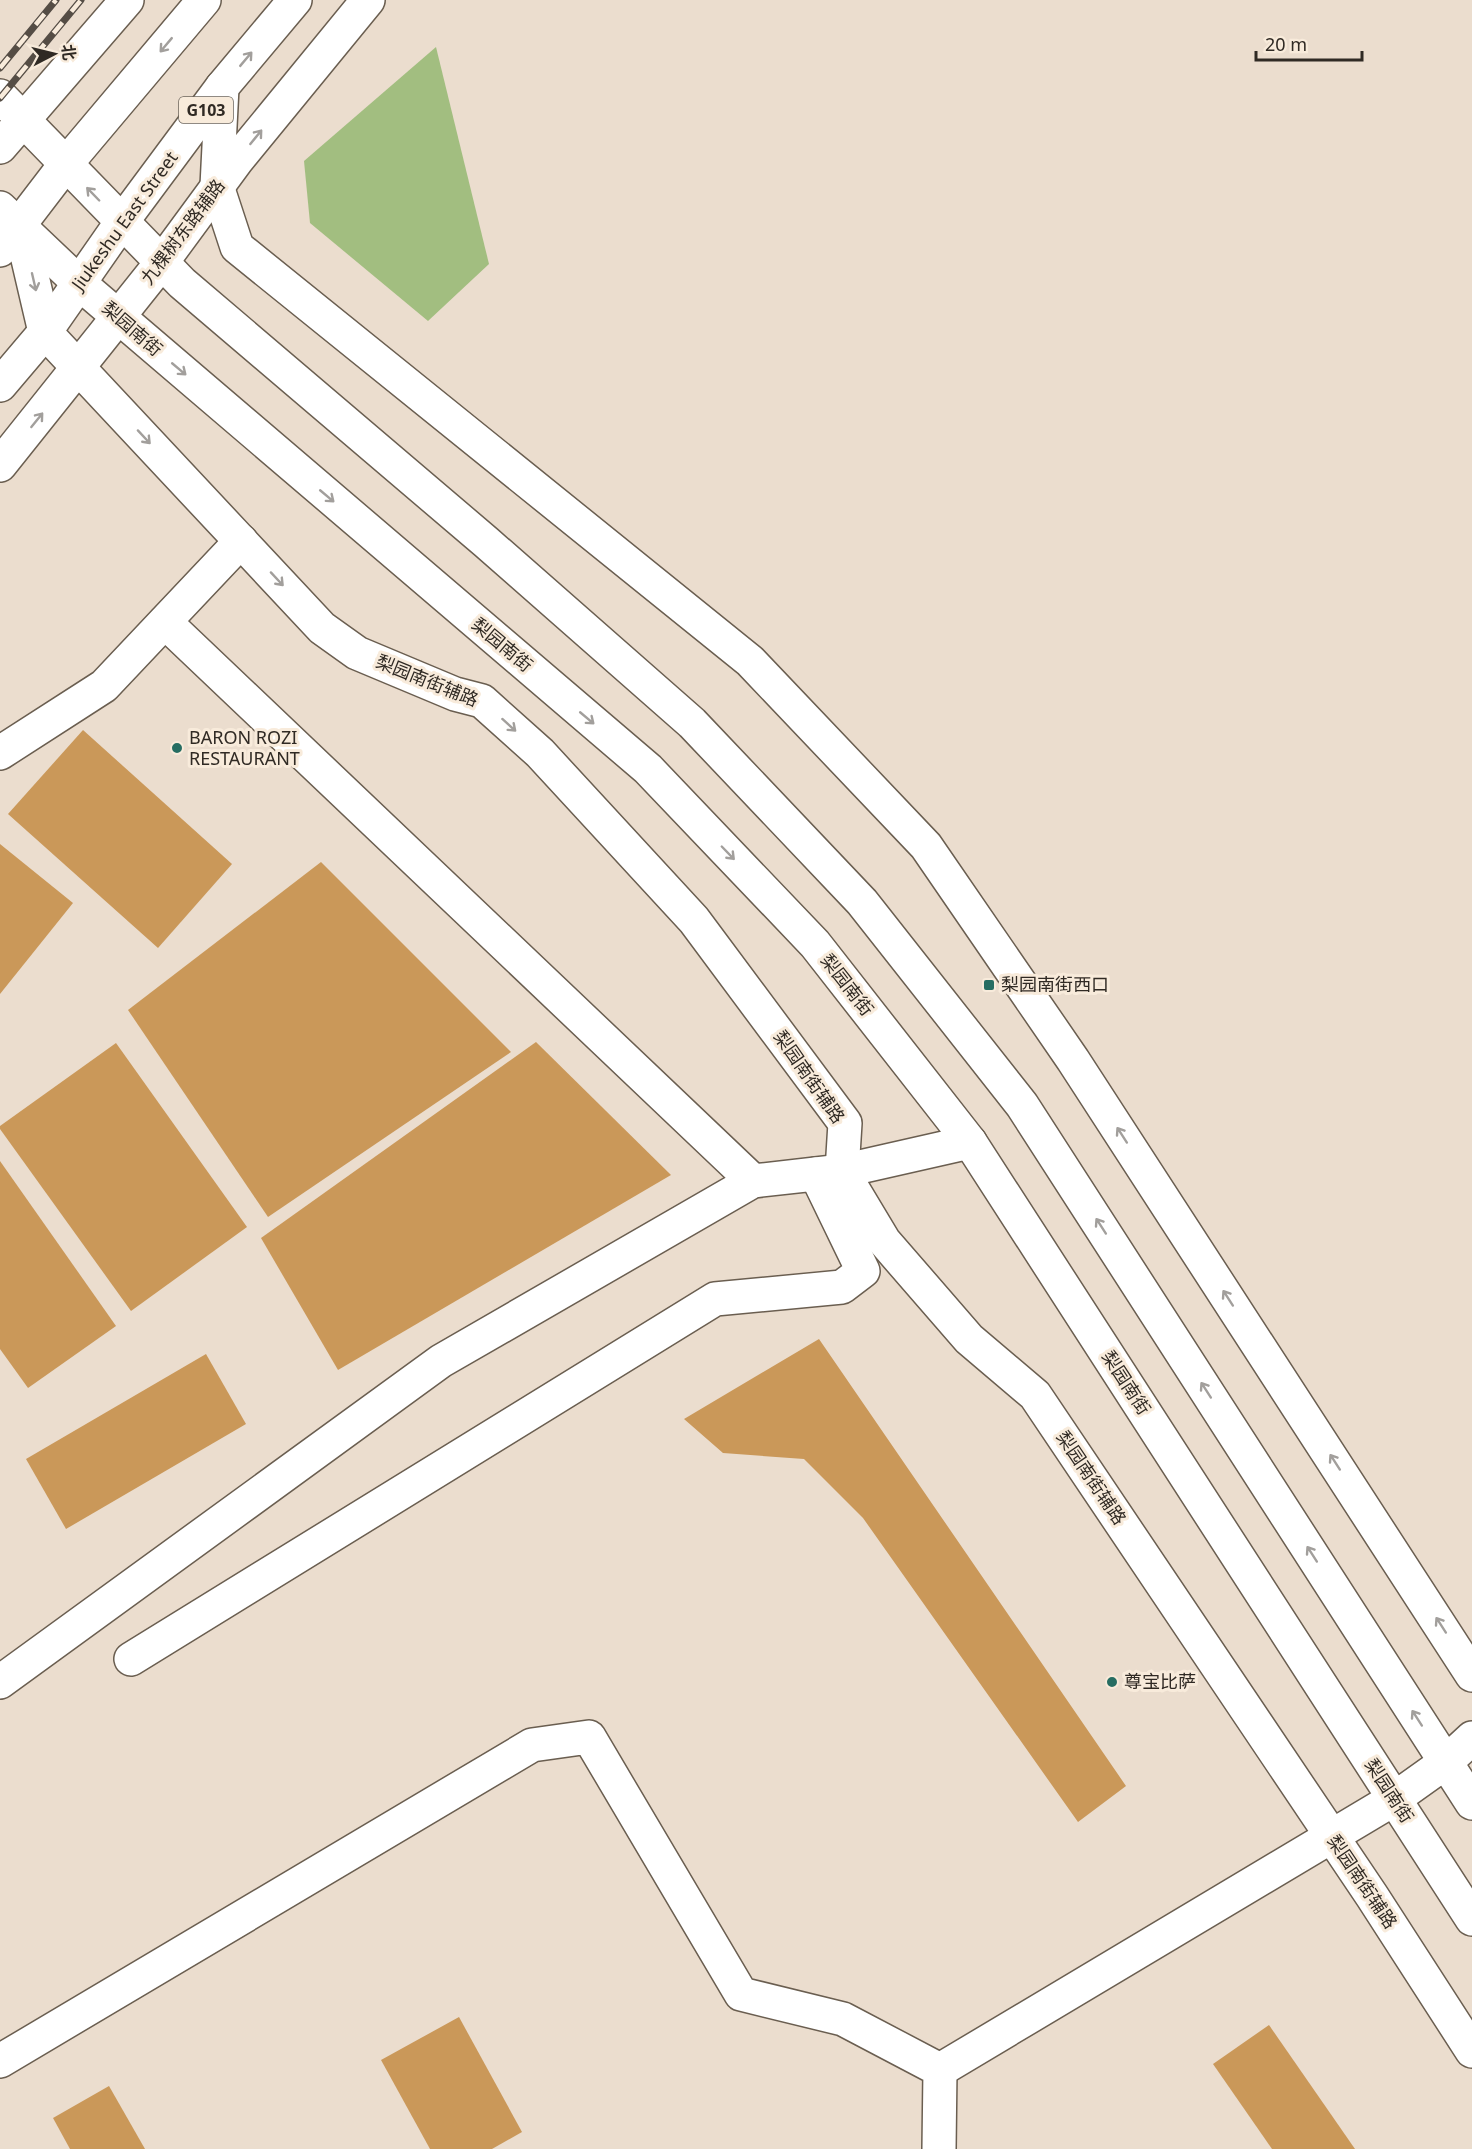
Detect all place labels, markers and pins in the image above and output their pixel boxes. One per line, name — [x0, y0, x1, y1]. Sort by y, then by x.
place label: BARON ROZI RESTAURANT — [189, 725, 300, 770]
marker: BARON ROZI RESTAURANT — [170, 741, 184, 755]
place label: 梨园南街西口 — [1001, 972, 1109, 996]
marker: 梨园南街西口 — [982, 978, 996, 992]
place label: 尊宝比萨 — [1124, 1669, 1196, 1693]
marker: 尊宝比萨 — [1105, 1675, 1119, 1689]

